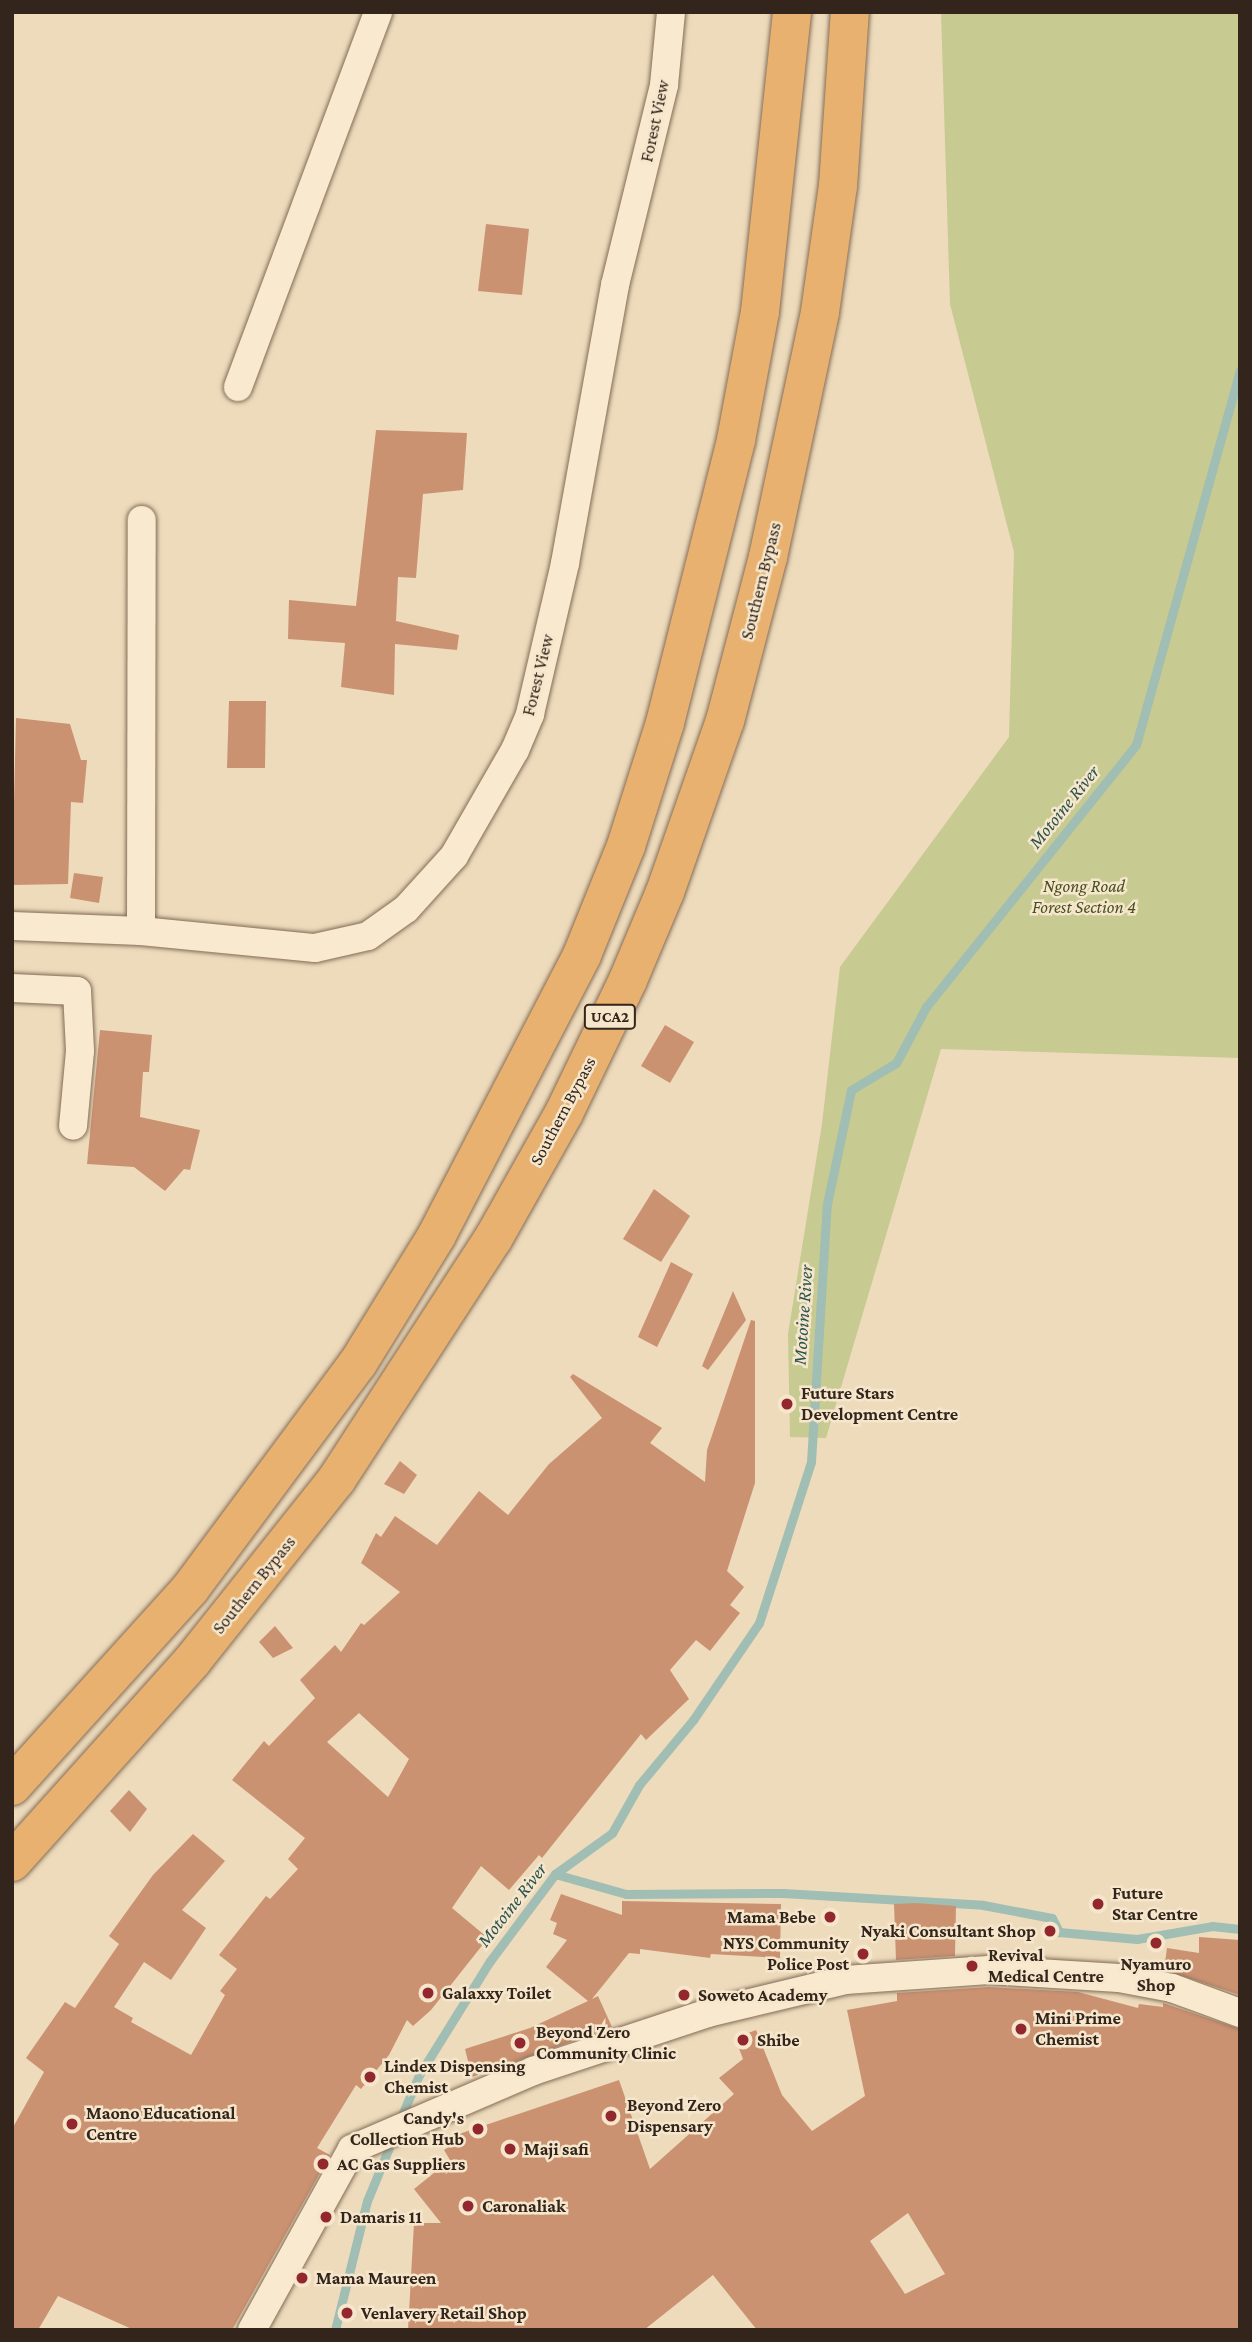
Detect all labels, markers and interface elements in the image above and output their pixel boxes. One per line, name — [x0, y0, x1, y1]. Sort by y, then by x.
street label: Forest View — [636, 78, 674, 164]
street label: Southern Bypass — [736, 520, 786, 642]
street label: Forest View — [517, 632, 559, 718]
water label: Motoine River — [1024, 761, 1104, 853]
park label: Ngong Road Forest Section 4 — [1032, 876, 1136, 918]
road number: UCA2 — [584, 1004, 636, 1030]
street label: Southern Bypass — [525, 1053, 601, 1169]
water label: Motoine River — [788, 1264, 818, 1366]
place label: Future Stars Development Centre — [801, 1383, 958, 1426]
marker: Future Stars Development Centre — [779, 1396, 795, 1412]
street label: Southern Bypass — [208, 1532, 300, 1638]
water label: Motoine River — [472, 1858, 552, 1952]
place label: Future Star Centre — [1112, 1883, 1198, 1926]
marker: Future Star Centre — [1090, 1896, 1106, 1912]
place label: Mama Bebe — [727, 1906, 816, 1928]
marker: Mama Bebe — [822, 1909, 838, 1925]
place label: Nyaki Consultant Shop — [861, 1920, 1036, 1942]
marker: Nyaki Consultant Shop — [1042, 1923, 1058, 1939]
place label: NYS Community Police Post — [723, 1933, 849, 1976]
marker: Nyamuro Shop — [1148, 1935, 1164, 1951]
place label: Revival Medical Centre — [988, 1945, 1104, 1988]
marker: NYS Community Police Post — [855, 1946, 871, 1962]
place label: Nyamuro Shop — [1121, 1954, 1191, 1996]
marker: Revival Medical Centre — [962, 1956, 982, 1976]
place label: Galaxxy Toilet — [442, 1982, 551, 2004]
place label: Soweto Academy — [698, 1984, 827, 2006]
marker: Galaxxy Toilet — [420, 1985, 436, 2001]
marker: Soweto Academy — [676, 1987, 692, 2003]
place label: Mini Prime Chemist — [1035, 2008, 1121, 2050]
marker: Mini Prime Chemist — [1013, 2021, 1029, 2037]
place label: Beyond Zero Community Clinic — [536, 2022, 676, 2064]
place label: Shibe — [757, 2029, 800, 2051]
marker: Shibe — [735, 2032, 751, 2048]
marker: Beyond Zero Community Clinic — [510, 2033, 530, 2053]
place label: Lindex Dispensing Chemist — [384, 2056, 525, 2098]
marker: Lindex Dispensing Chemist — [362, 2069, 378, 2085]
place label: Beyond Zero Dispensary — [627, 2095, 721, 2138]
place label: Maono Educational Centre — [86, 2103, 236, 2146]
marker: Beyond Zero Dispensary — [601, 2106, 621, 2126]
place label: Candy's Collection Hub — [350, 2108, 464, 2150]
marker: Maono Educational Centre — [64, 2116, 80, 2132]
marker: Candy's Collection Hub — [470, 2121, 486, 2137]
place label: Maji safi — [524, 2138, 589, 2160]
marker: Maji safi — [502, 2141, 518, 2157]
place label: AC Gas Suppliers — [337, 2153, 465, 2175]
marker: AC Gas Suppliers — [315, 2156, 331, 2172]
place label: Caronaliak — [482, 2195, 566, 2217]
marker: Caronaliak — [460, 2198, 476, 2214]
place label: Damaris 11 — [340, 2206, 422, 2228]
marker: Damaris 11 — [318, 2209, 334, 2225]
place label: Mama Maureen — [316, 2267, 436, 2289]
marker: Mama Maureen — [294, 2270, 310, 2286]
place label: Venlavery Retail Shop — [361, 2302, 527, 2324]
marker: Venlavery Retail Shop — [339, 2305, 355, 2321]

